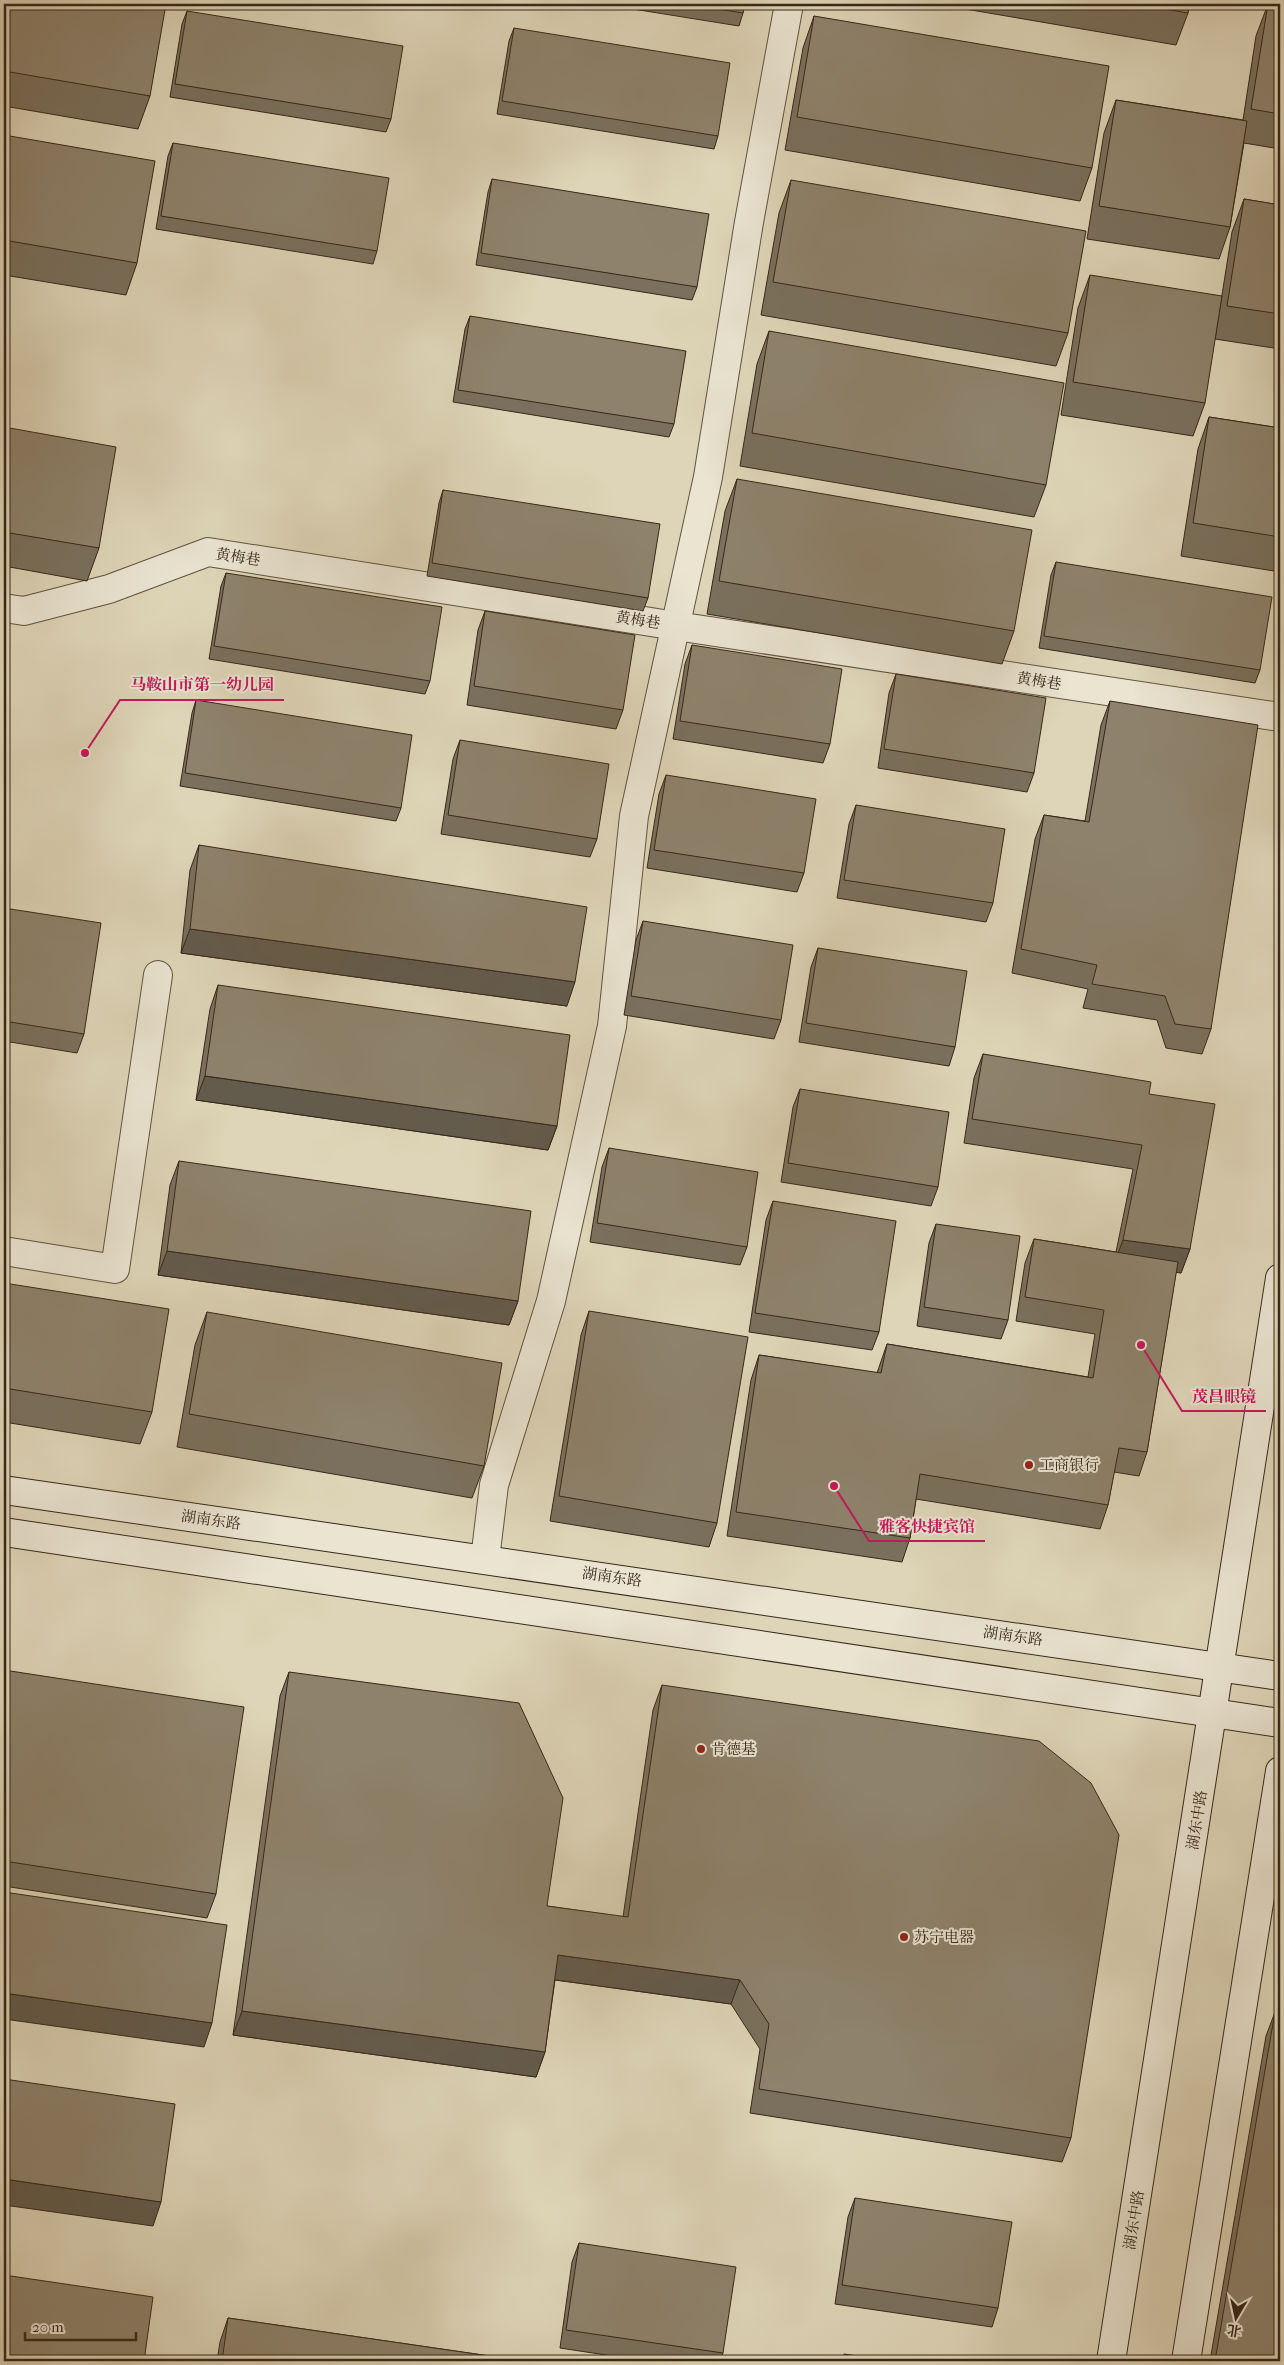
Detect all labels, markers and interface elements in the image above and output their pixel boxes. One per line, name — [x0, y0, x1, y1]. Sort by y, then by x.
street label: 黄梅巷 — [214, 545, 262, 569]
street label: 黄梅巷 — [614, 608, 662, 632]
callout: 马鞍山市第一幼儿园 — [120, 669, 284, 700]
street label: 黄梅巷 — [1015, 669, 1063, 693]
text: 马鞍山市第一幼儿园 — [130, 675, 274, 694]
callout: 茂昌眼镜 — [1182, 1380, 1266, 1411]
text: 茂昌眼镜 — [1192, 1387, 1256, 1406]
place label: 工商银行 — [1039, 1456, 1099, 1474]
marker: 工商银行 — [1023, 1459, 1035, 1471]
street label: 湖南东路 — [180, 1507, 242, 1533]
callout: 雅客快捷宾馆 — [869, 1510, 985, 1541]
text: 雅客快捷宾馆 — [879, 1517, 975, 1536]
street label: 湖南东路 — [581, 1564, 643, 1590]
street label: 湖南东路 — [982, 1623, 1044, 1649]
place label: 肯德基 — [711, 1740, 756, 1758]
marker: 肯德基 — [695, 1743, 707, 1755]
street label: 湖东中路 — [1183, 1789, 1211, 1851]
place label: 苏宁电器 — [914, 1928, 974, 1946]
marker: 苏宁电器 — [898, 1931, 910, 1943]
street label: 湖东中路 — [1120, 2189, 1148, 2251]
north arrow — [1212, 2292, 1262, 2342]
scale bar — [25, 2310, 136, 2342]
text: 20 m — [32, 2318, 64, 2336]
text: 北 — [1226, 2321, 1242, 2340]

